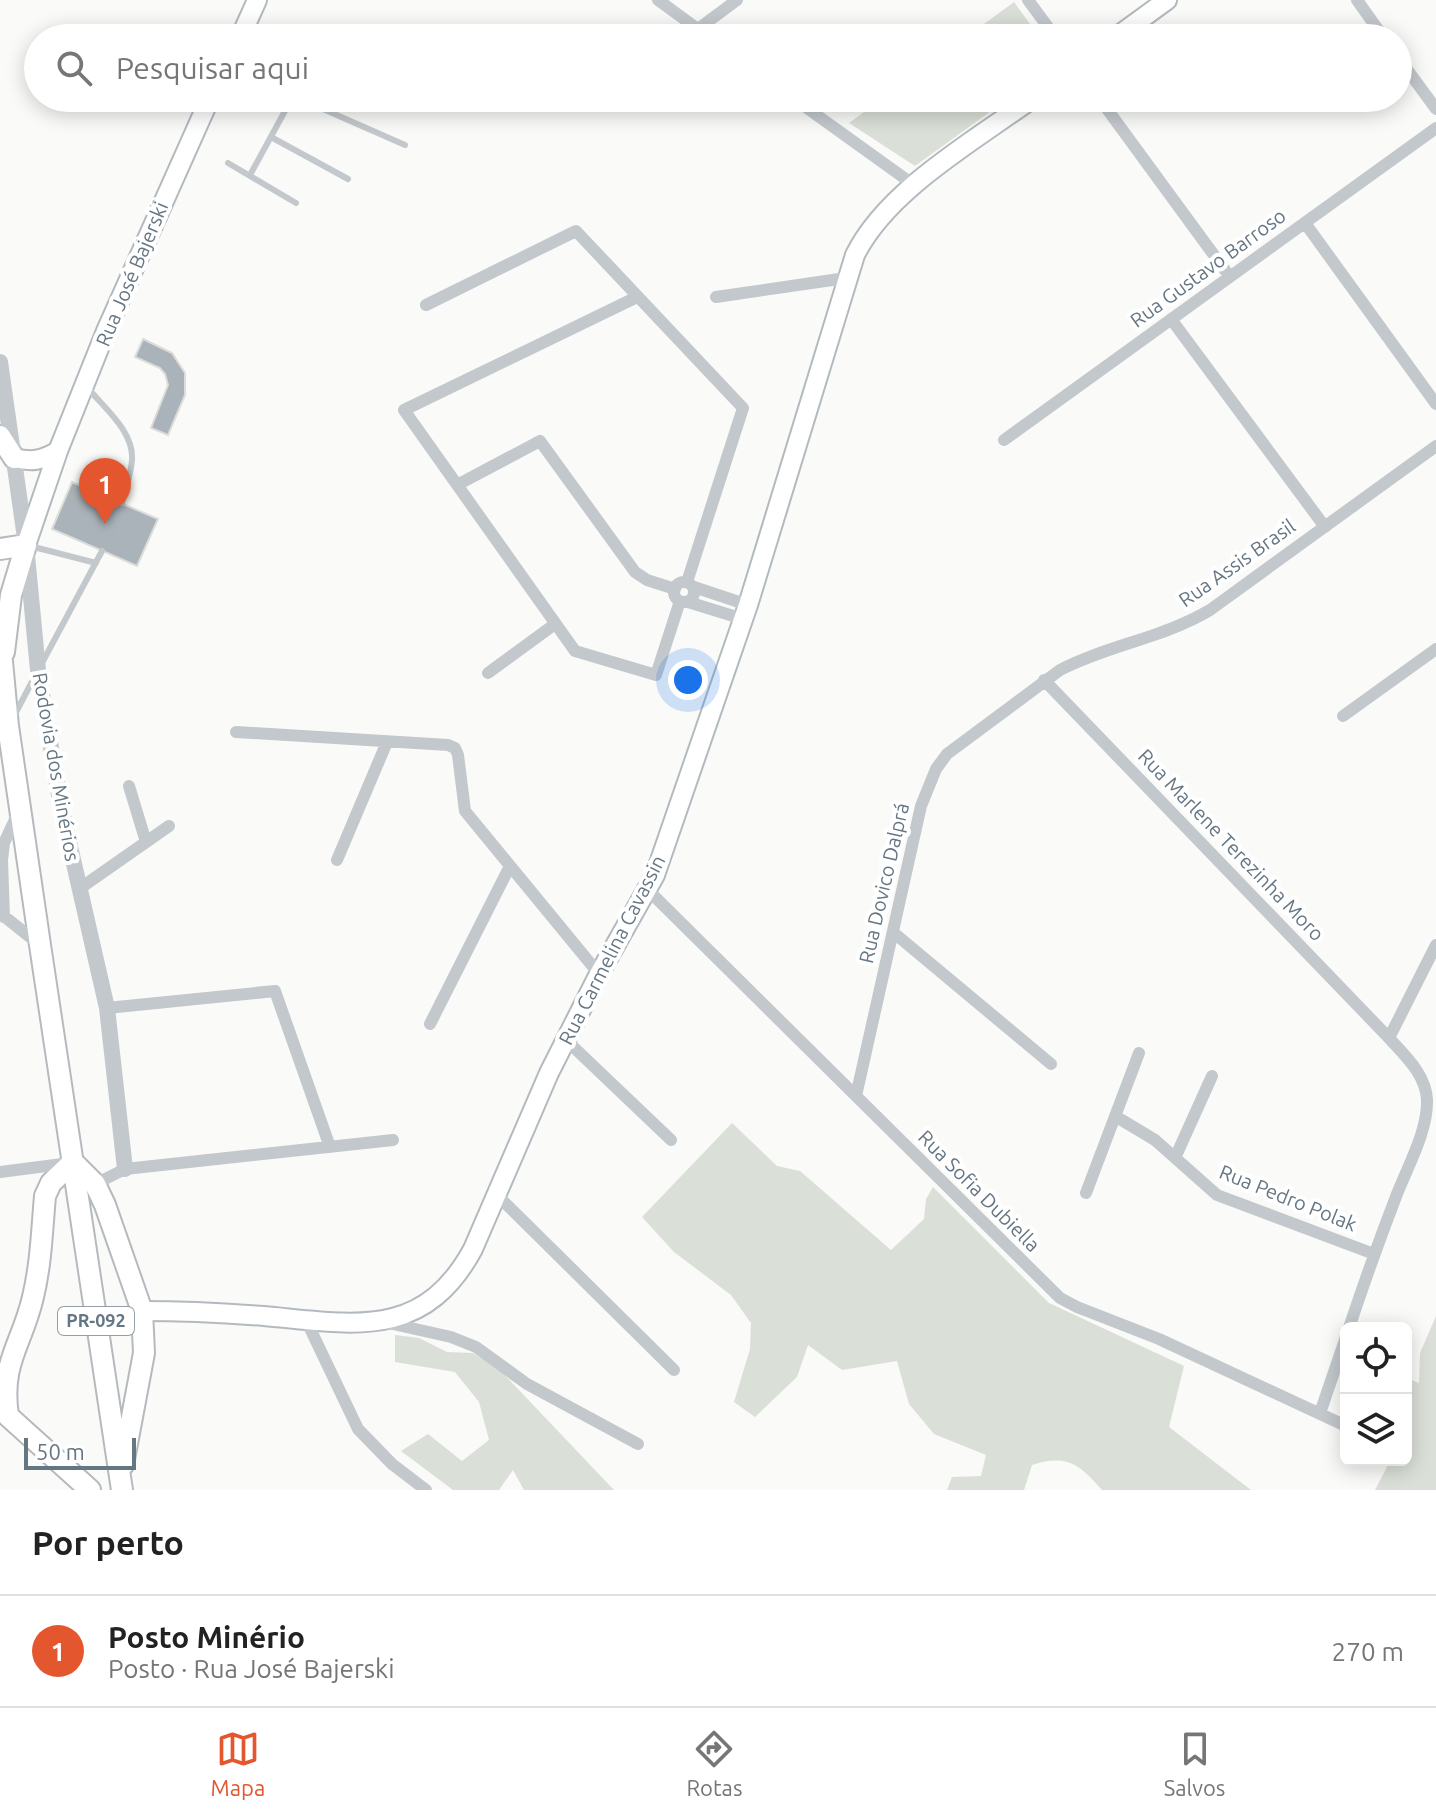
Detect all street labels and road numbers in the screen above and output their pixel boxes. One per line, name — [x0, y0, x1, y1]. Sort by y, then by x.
street label: Rua José Bajerski — [91, 198, 172, 349]
street label: Rua Gustavo Barroso — [1126, 204, 1290, 332]
street label: Rua Assis Brasil — [1174, 514, 1299, 611]
street label: Rodovia dos Minérios — [29, 671, 84, 863]
street label: Rua Marlene Terezinha Moro — [1134, 744, 1329, 945]
street label: Rua Dovico Dalprá — [854, 800, 913, 965]
street label: Rua Carmelina Cavassin — [554, 851, 669, 1048]
street label: Rua Sofia Dubiella — [914, 1125, 1045, 1256]
street label: Rua Pedro Polak — [1216, 1160, 1360, 1236]
road number: PR-092 — [58, 1307, 134, 1335]

